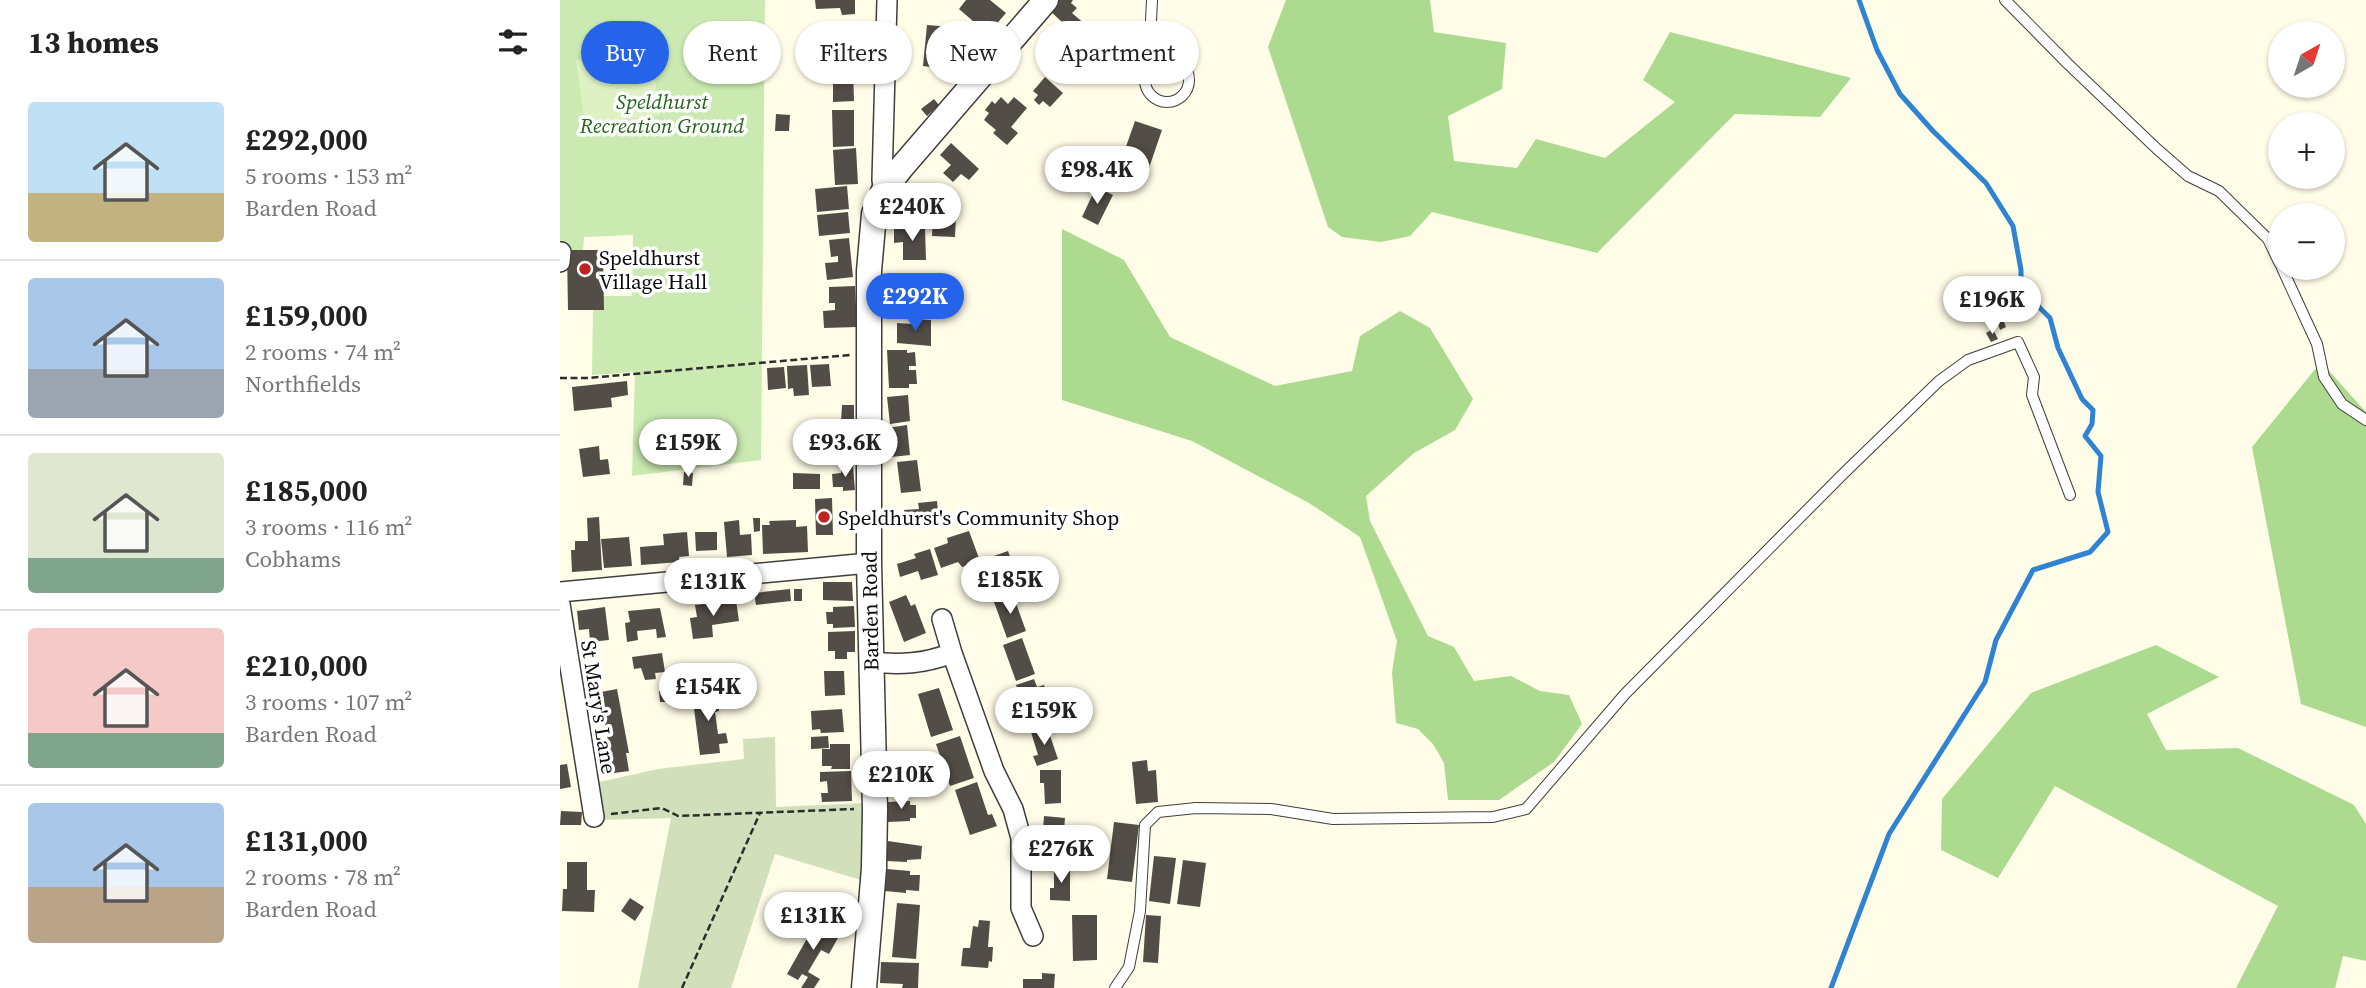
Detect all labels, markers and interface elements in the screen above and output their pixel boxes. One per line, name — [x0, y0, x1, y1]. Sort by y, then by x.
chip: Buy — [581, 21, 669, 84]
chip: Rent — [683, 21, 781, 84]
chip: Filters — [795, 21, 912, 84]
chip: New — [926, 21, 1021, 84]
chip: Apartment — [1035, 21, 1199, 84]
north arrow — [2268, 21, 2345, 98]
map controls — [2268, 21, 2345, 280]
text: 13 homes — [28, 22, 159, 63]
icon: filters — [494, 23, 532, 61]
park label: Speldhurst Recreation Ground — [579, 87, 744, 140]
button: + — [2268, 112, 2345, 189]
text: £292,000 — [245, 119, 368, 160]
icon: home — [84, 130, 168, 214]
pin: £98.4K — [1040, 146, 1154, 206]
text: £98.4K — [1061, 153, 1133, 185]
text: 5 rooms · 153 m² — [245, 160, 412, 192]
pin: £240K — [863, 184, 961, 243]
text: £240K — [879, 190, 945, 222]
text: Barden Road — [245, 192, 377, 224]
button: − — [2268, 203, 2345, 280]
place label: Speldhurst Village Hall — [599, 243, 707, 296]
marker: Speldhurst Village Hall — [577, 261, 593, 277]
pin: £292K — [866, 274, 964, 333]
pin: £196K — [1943, 276, 2041, 336]
text: £292K — [882, 280, 948, 312]
text: £196K — [1959, 283, 2025, 315]
text: £159,000 — [245, 295, 368, 336]
icon: home — [84, 306, 168, 390]
text: 2 rooms · 74 m² — [245, 336, 401, 368]
text: Northfields — [245, 368, 361, 400]
pin: £159K — [639, 420, 737, 479]
pin: £93.6K — [788, 420, 902, 479]
text: £159K — [655, 426, 721, 458]
text: £93.6K — [809, 426, 881, 458]
text: £185,000 — [245, 470, 368, 511]
icon: home — [84, 481, 168, 565]
place label: Speldhurst's Community Shop — [838, 503, 1119, 532]
marker: Speldhurst's Community Shop — [816, 509, 832, 525]
text: 3 rooms · 116 m² — [245, 511, 412, 543]
text: Cobhams — [245, 543, 341, 575]
street label: Barden Road — [854, 551, 886, 671]
pin: £185K — [961, 556, 1059, 616]
pin: £131K — [664, 558, 762, 618]
text: £185K — [977, 563, 1043, 595]
text: £131K — [680, 565, 746, 597]
street label: St Mary's Lane — [574, 638, 624, 776]
text: £210,000 — [245, 645, 368, 686]
icon: home — [84, 656, 168, 740]
pin: £154K — [659, 664, 757, 723]
text: £154K — [675, 670, 741, 702]
text: 3 rooms · 107 m² — [245, 686, 412, 718]
pin: £159K — [995, 688, 1093, 747]
text: £159K — [1011, 694, 1077, 726]
text: Barden Road — [245, 718, 377, 750]
pin: £210K — [852, 752, 950, 811]
text: £210K — [868, 758, 934, 790]
text: £131,000 — [245, 820, 368, 861]
pin: £276K — [1012, 826, 1110, 885]
icon: home — [84, 831, 168, 915]
text: £276K — [1028, 832, 1094, 864]
text: 2 rooms · 78 m² — [245, 861, 401, 893]
pin: £131K — [764, 892, 862, 952]
text: Barden Road — [245, 893, 377, 925]
text: £131K — [780, 899, 846, 931]

